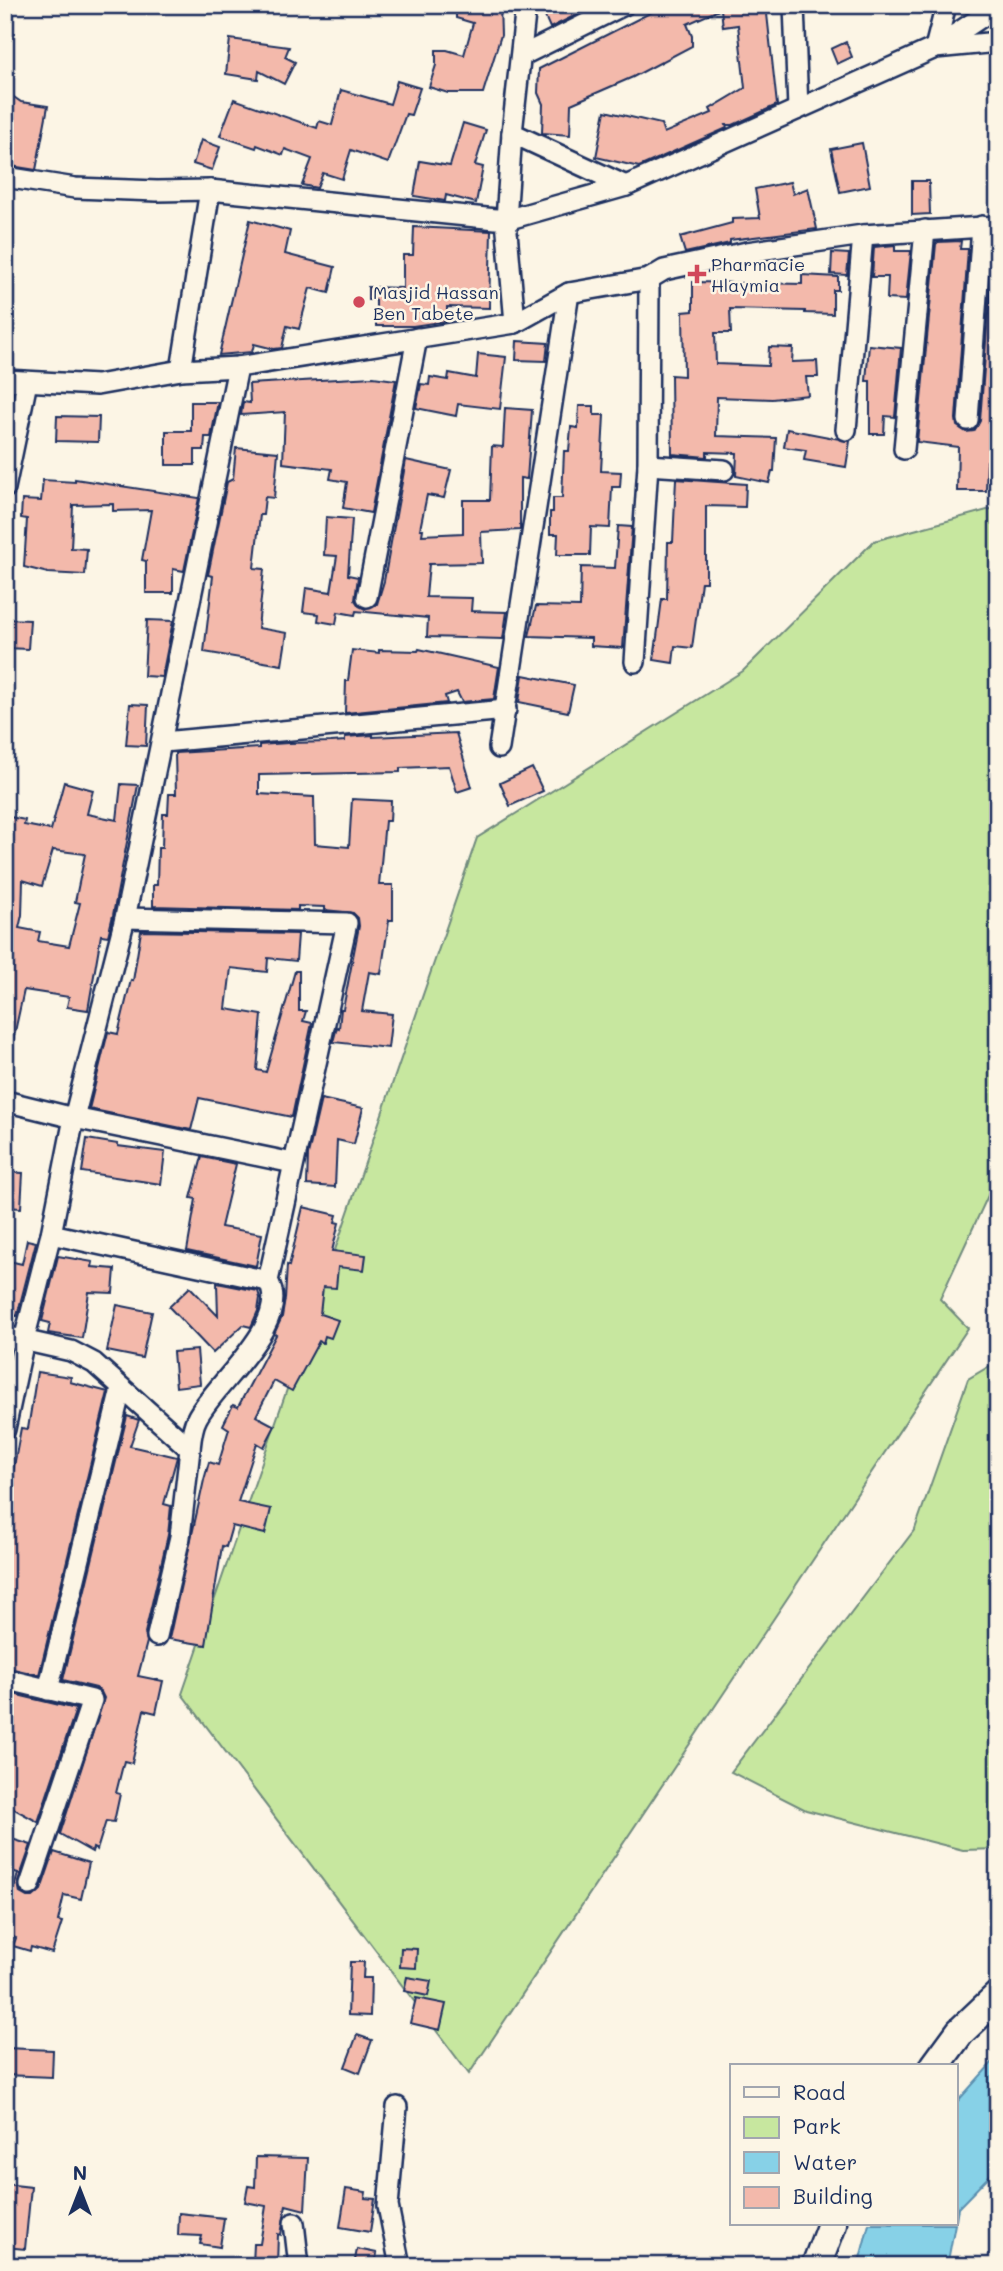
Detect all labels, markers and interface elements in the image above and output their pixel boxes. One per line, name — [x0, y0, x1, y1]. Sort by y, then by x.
place label: Pharmacie Hlaymia — [711, 252, 805, 297]
marker: Pharmacie Hlaymia — [689, 266, 705, 282]
place label: Masjid Hassan Ben Tabete — [373, 280, 499, 325]
marker: Masjid Hassan Ben Tabete — [351, 294, 367, 310]
legend — [730, 2064, 958, 2226]
text: Road — [793, 2078, 845, 2105]
text: Park — [793, 2112, 841, 2139]
text: Water — [793, 2148, 857, 2175]
north arrow — [46, 2156, 116, 2226]
text: N — [73, 2160, 87, 2185]
text: Building — [793, 2182, 873, 2209]

